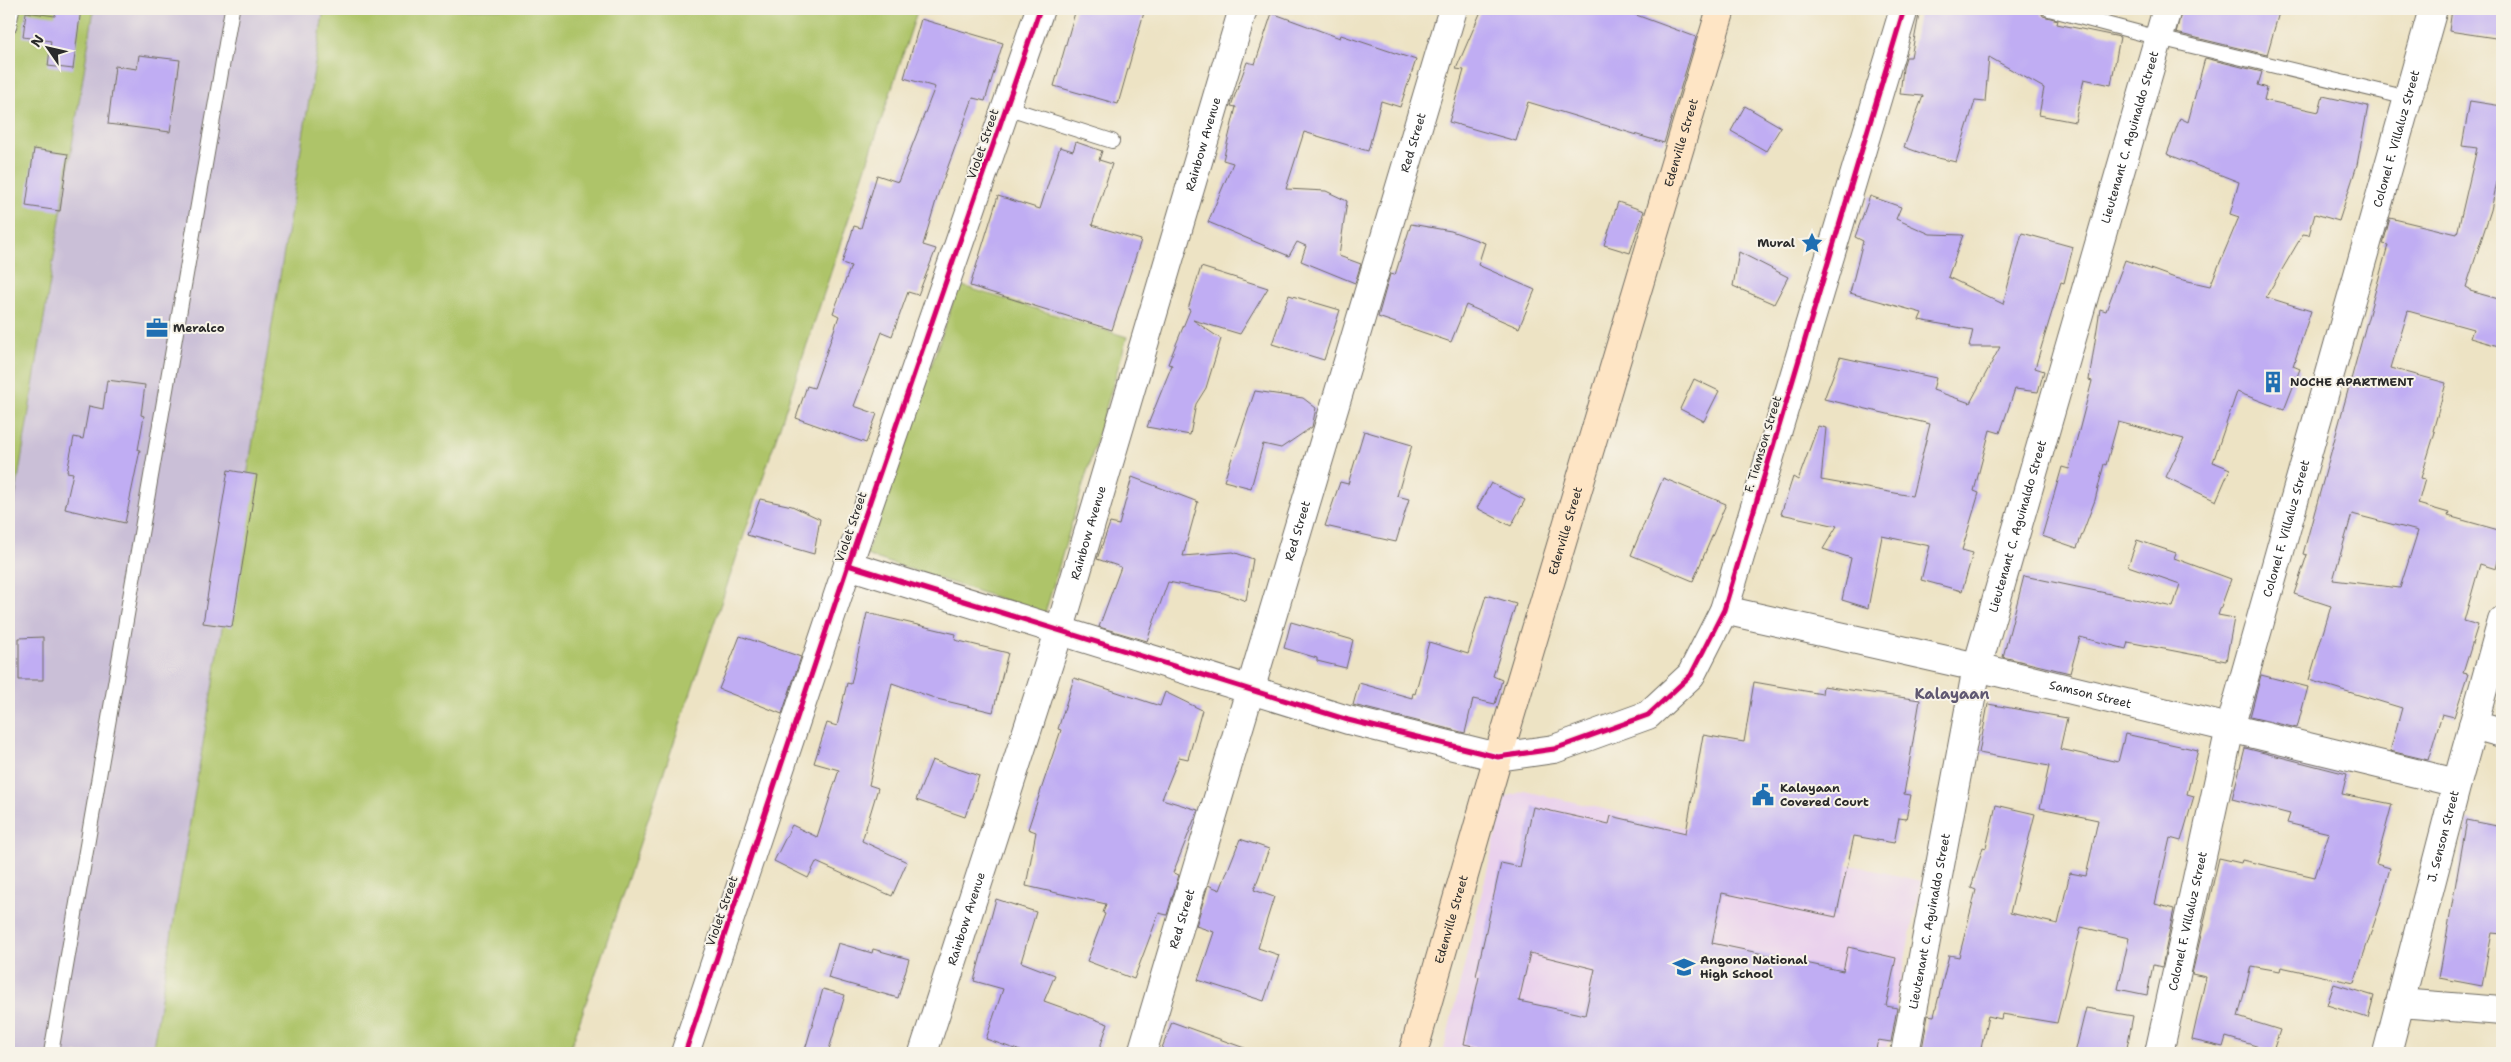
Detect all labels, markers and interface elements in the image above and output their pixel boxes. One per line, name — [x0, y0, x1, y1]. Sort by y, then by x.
north arrow — [22, 22, 72, 72]
text: N — [27, 31, 48, 50]
street label: Lieutenant C. Aguinaldo Street — [2097, 49, 2162, 225]
street label: Colonel F. Villaluz Street — [2369, 68, 2423, 209]
street label: Rainbow Avenue — [1182, 95, 1225, 193]
street label: Edenville Street — [1660, 97, 1702, 189]
street label: Violet Street — [963, 107, 1003, 181]
street label: Red Street — [1397, 111, 1430, 174]
place icon: Mural — [1799, 230, 1825, 256]
place label: Mural — [1757, 235, 1795, 251]
office icon: Meralco — [144, 315, 170, 341]
place label: Meralco — [173, 320, 225, 336]
building icon: NOCHE APARTMENT — [2260, 369, 2286, 395]
place label: NOCHE APARTMENT — [2290, 374, 2415, 390]
street label: F. Tiamson Street — [1741, 394, 1785, 494]
street label: Lieutenant C. Aguinaldo Street — [1985, 438, 2050, 614]
street label: Colonel F. Villaluz Street — [2259, 458, 2313, 599]
street label: Rainbow Avenue — [1067, 484, 1110, 582]
street label: Edenville Street — [1545, 485, 1586, 577]
street label: Violet Street — [831, 490, 871, 564]
street label: Red Street — [1281, 499, 1314, 563]
street label: Samson Street — [2048, 677, 2133, 712]
district label: Kalayaan — [1914, 684, 1990, 704]
place label: Kalayaan Covered Court — [1780, 780, 1869, 810]
public building icon: Kalayaan Covered Court — [1750, 782, 1776, 808]
street label: J. Senson Street — [2424, 789, 2463, 884]
street label: Lieutenant C. Aguinaldo Street — [1905, 832, 1954, 1011]
street label: Colonel F. Villaluz Street — [2165, 850, 2211, 992]
street label: Rainbow Avenue — [944, 870, 989, 968]
street label: Edenville Street — [1431, 873, 1472, 966]
street label: Violet Street — [702, 874, 742, 948]
street label: Red Street — [1165, 887, 1198, 951]
place label: Angono National High School — [1700, 952, 1807, 982]
school or university icon: Angono National High School — [1671, 954, 1697, 980]

